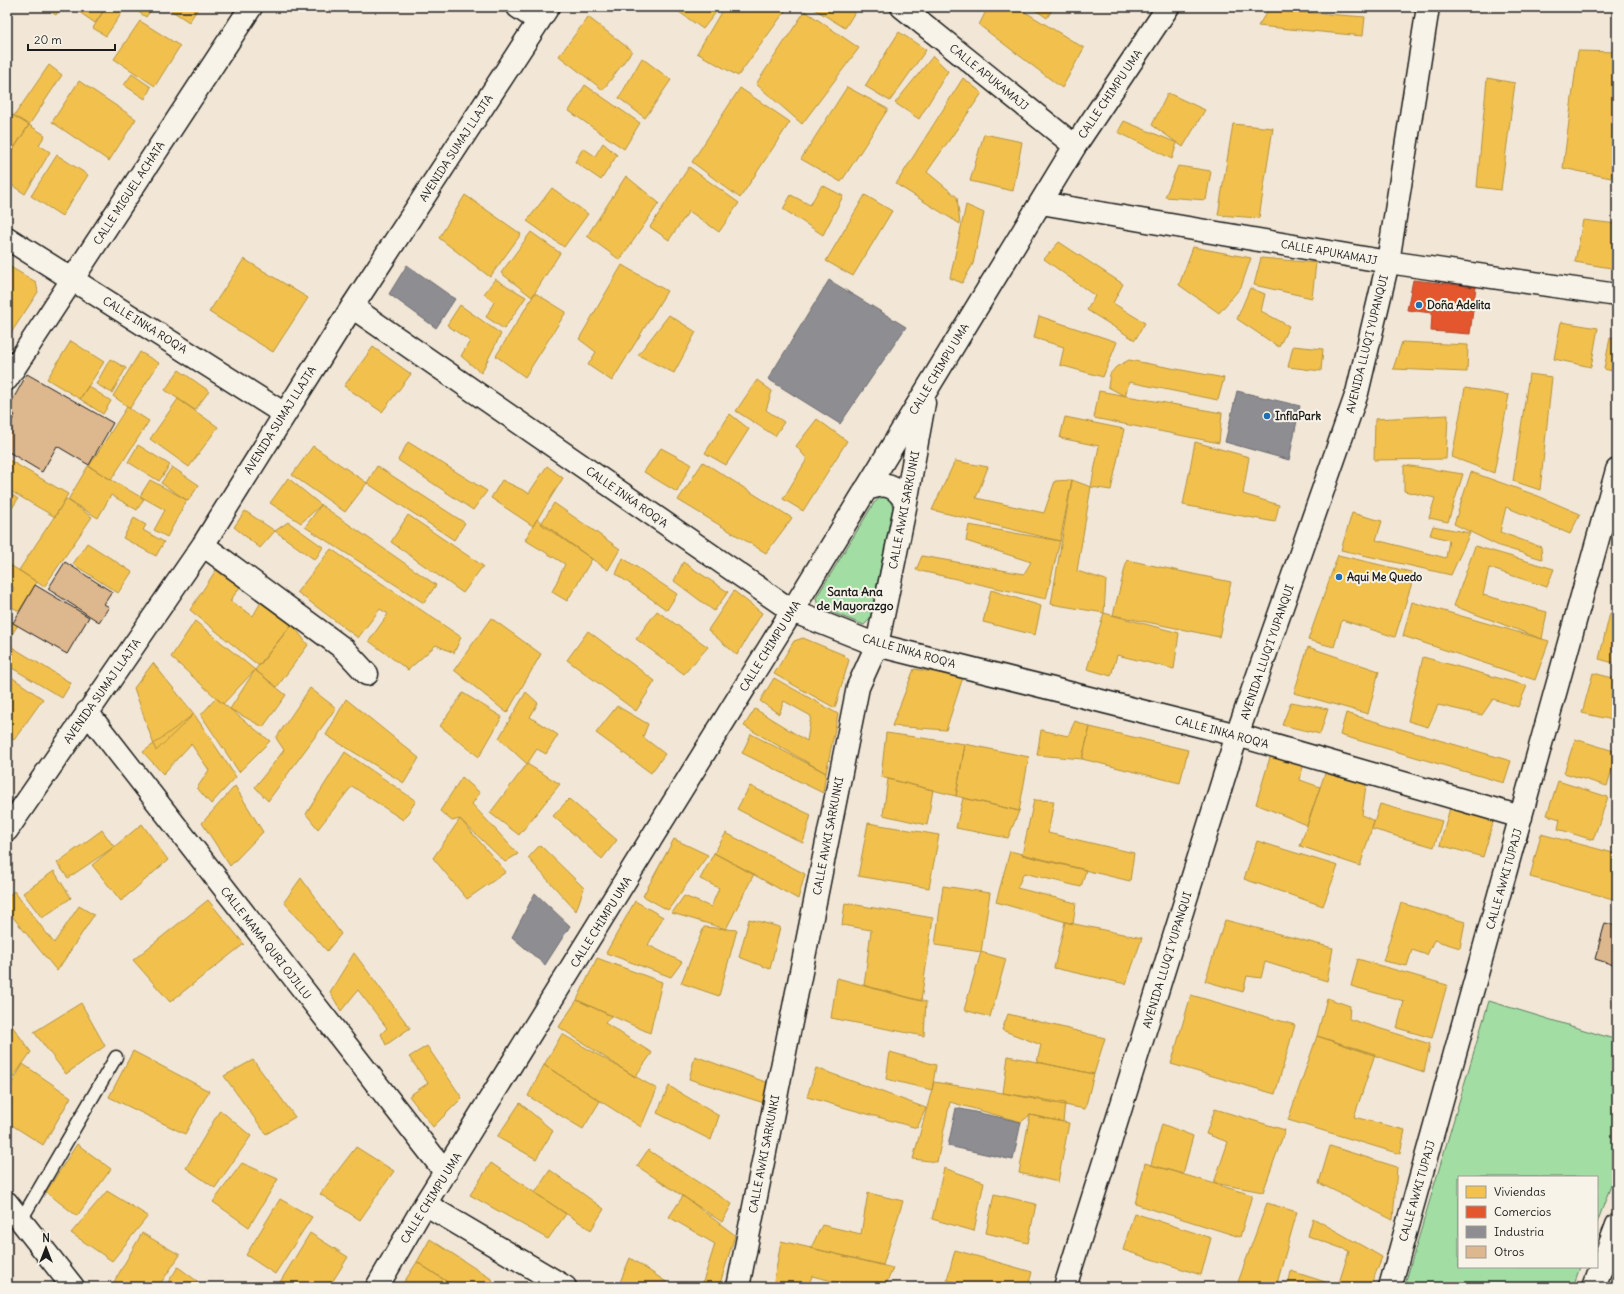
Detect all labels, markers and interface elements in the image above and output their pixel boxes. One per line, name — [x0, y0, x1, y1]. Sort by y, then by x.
scale bar — [28, 26, 115, 52]
text: 20 m — [34, 32, 62, 47]
street label: CALLE APUKAMAJJ — [947, 41, 1032, 113]
street label: CALLE CHIMPU UMA — [1075, 47, 1145, 141]
street label: AVENIDA SUMAJ LLAJTA — [416, 92, 496, 204]
street label: CALLE MIGUEL ACHATA — [90, 139, 168, 247]
street label: CALLE APUKAMAJJ — [1280, 237, 1379, 267]
street label: AVENIDA LLUQ'I YUPANQUI — [1343, 273, 1391, 415]
street label: CALLE INKA ROQ'A — [100, 293, 190, 357]
place label: Doña Adelita — [1427, 298, 1491, 312]
marker: Doña Adelita — [1414, 300, 1424, 310]
street label: CALLE CHIMPU UMA — [906, 321, 972, 417]
street label: AVENIDA SUMAJ LLAJTA — [241, 363, 319, 477]
place label: InflaPark — [1275, 409, 1321, 423]
marker: InflaPark — [1262, 411, 1272, 421]
street label: CALLE AWKI SARKUNKI — [886, 450, 922, 570]
street label: CALLE INKA ROQ'A — [583, 464, 671, 530]
place label: Aqui Me Quedo — [1347, 570, 1422, 585]
marker: Aqui Me Quedo — [1334, 572, 1344, 582]
street label: AVENIDA LLUQ'I YUPANQUI — [1237, 582, 1297, 721]
district label: Santa Ana de Mayorazgo — [816, 584, 894, 614]
street label: CALLE CHIMPU UMA — [736, 598, 804, 694]
street label: CALLE INKA ROQ'A — [861, 631, 957, 671]
street label: AVENIDA SUMAJ LLAJTA — [60, 636, 144, 746]
street label: CALLE INKA ROQ'A — [1173, 713, 1271, 751]
street label: CALLE AWKI SARKUNKI — [810, 776, 846, 896]
street label: CALLE AWKI TUPAJJ — [1483, 827, 1525, 931]
street label: CALLE CHIMPU UMA — [567, 874, 635, 970]
street label: CALLE MAMA QURI OJJLLU — [218, 884, 314, 1002]
street label: AVENIDA LLUQ'I YUPANQUI — [1140, 890, 1195, 1030]
street label: CALLE AWKI SARKUNKI — [746, 1094, 782, 1214]
street label: CALLE AWKI TUPAJJ — [1396, 1139, 1438, 1243]
street label: CALLE CHIMPU UMA — [397, 1150, 465, 1246]
legend — [1458, 1176, 1598, 1268]
text: Viviendas — [1494, 1184, 1545, 1199]
text: Comercios — [1494, 1204, 1551, 1219]
text: Industria — [1494, 1224, 1544, 1239]
north arrow — [26, 1228, 66, 1268]
text: N — [42, 1231, 50, 1245]
text: Otros — [1494, 1244, 1524, 1259]

